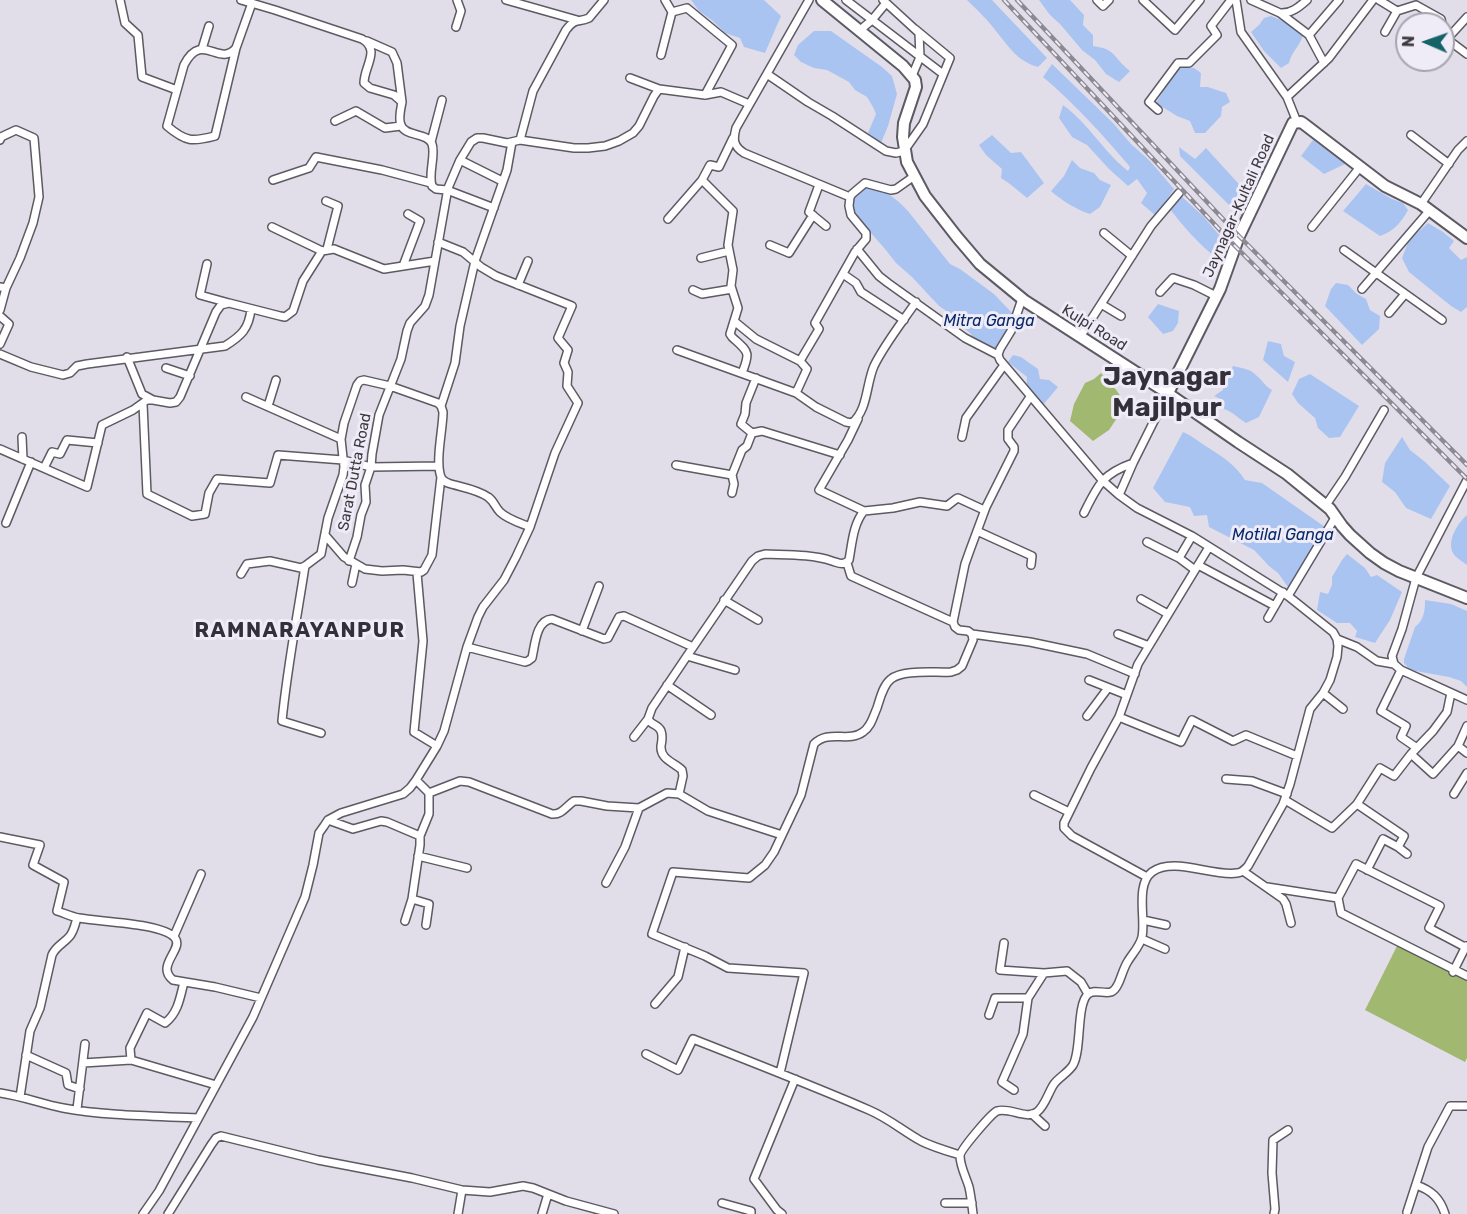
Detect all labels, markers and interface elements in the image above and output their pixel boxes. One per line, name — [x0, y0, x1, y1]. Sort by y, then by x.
north arrow — [1395, 12, 1455, 72]
text: N — [1399, 35, 1418, 48]
street label: Jaynagar-Kultali Road — [1199, 132, 1279, 280]
street label: Kulpi Road — [1058, 301, 1130, 355]
water label: Mitra Ganga — [943, 311, 1035, 331]
district label: Jaynagar Majilpur — [1103, 361, 1231, 424]
street label: Sarat Dutta Road — [335, 412, 375, 532]
water label: Motilal Ganga — [1232, 525, 1334, 545]
district label: RAMNARAYANPUR — [194, 618, 406, 644]

